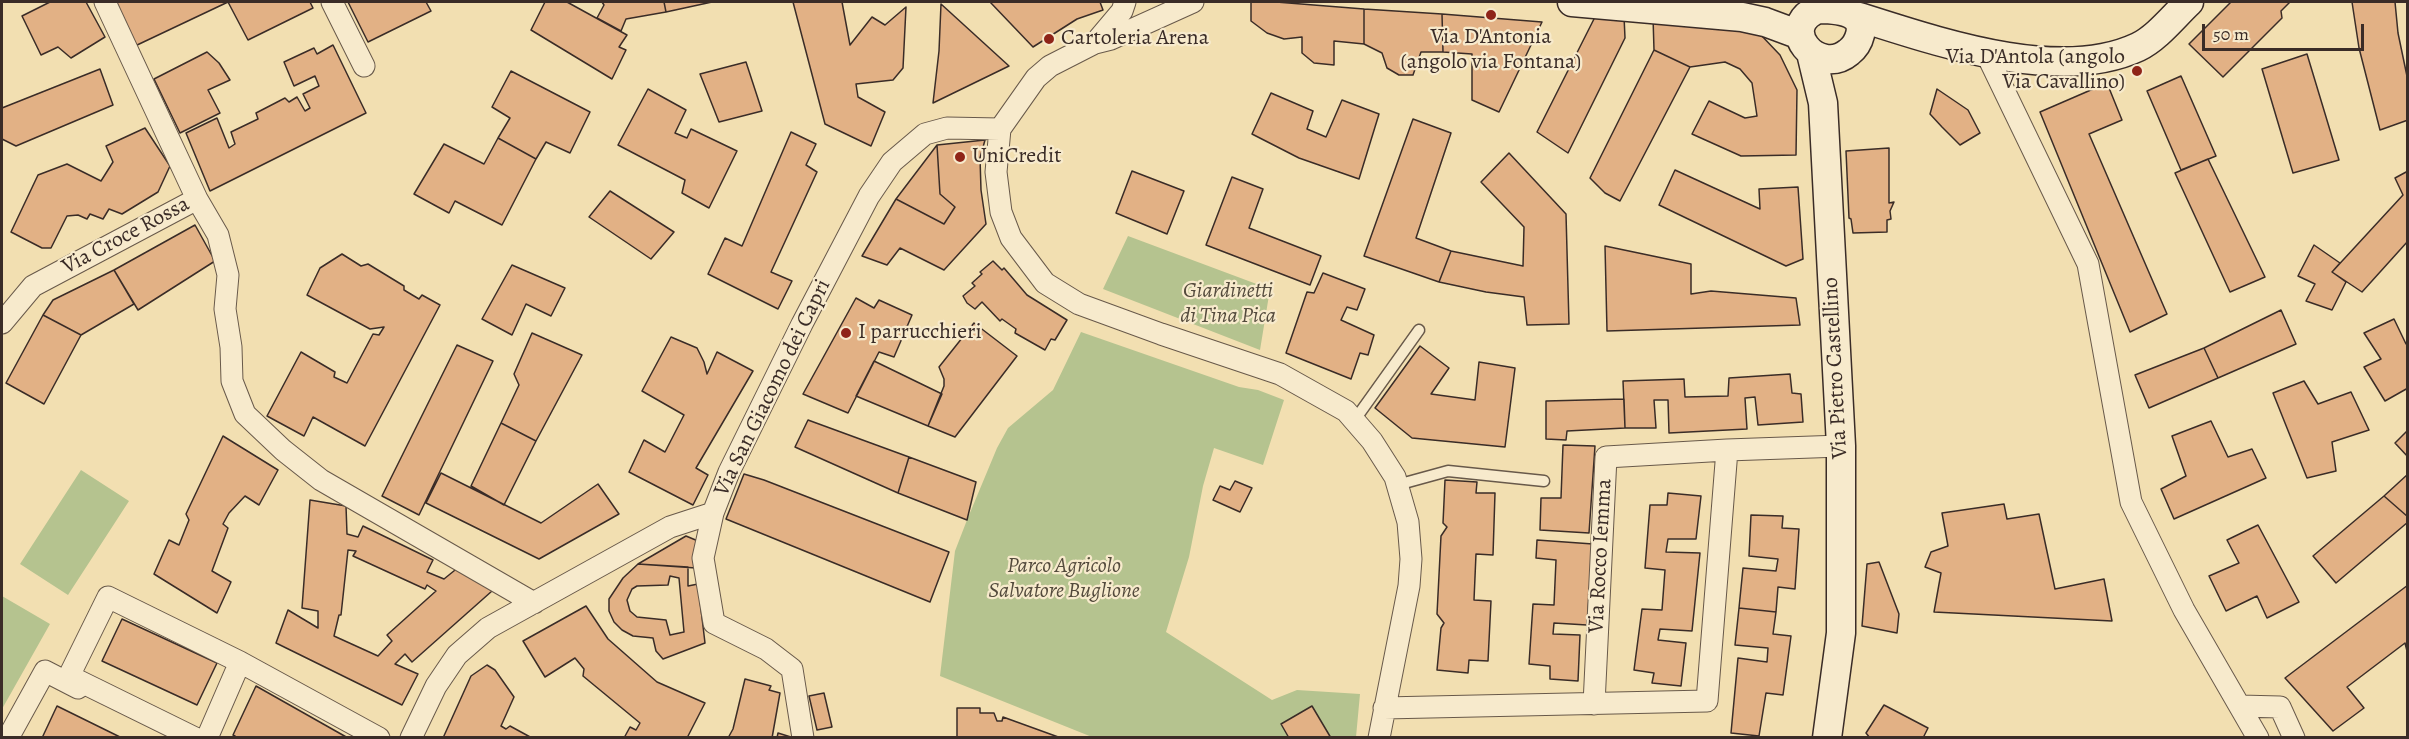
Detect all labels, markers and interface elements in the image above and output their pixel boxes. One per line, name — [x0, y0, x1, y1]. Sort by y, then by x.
marker: Via D'Antonia (angolo via Fontana) — [1484, 8, 1498, 22]
scale bar — [2205, 12, 2367, 50]
text: 50 m — [2213, 22, 2249, 46]
place label: Via D'Antonia (angolo via Fontana) — [1401, 25, 1581, 76]
place label: Cartoleria Arena — [1061, 26, 1209, 52]
marker: Cartoleria Arena — [1042, 32, 1056, 46]
place label: Via D'Antola (angolo Via Cavallino) — [1946, 45, 2125, 96]
marker: Via D'Antola (angolo Via Cavallino) — [2130, 64, 2144, 78]
place label: UniCredit — [972, 144, 1061, 170]
marker: UniCredit — [953, 150, 967, 164]
street label: Via Croce Rossa — [58, 191, 194, 281]
street label: Via San Giacomo dei Capri — [709, 275, 837, 501]
street label: Via Pietro Castellino — [1818, 276, 1854, 460]
park label: Giardinetti di Tina Pica — [1180, 279, 1276, 330]
place label: I parrucchieri — [858, 320, 982, 346]
marker: I parrucchieri — [839, 326, 853, 340]
street label: Via Rocco Iemma — [1584, 478, 1618, 634]
park label: Parco Agricolo Salvatore Buglione — [988, 554, 1140, 606]

